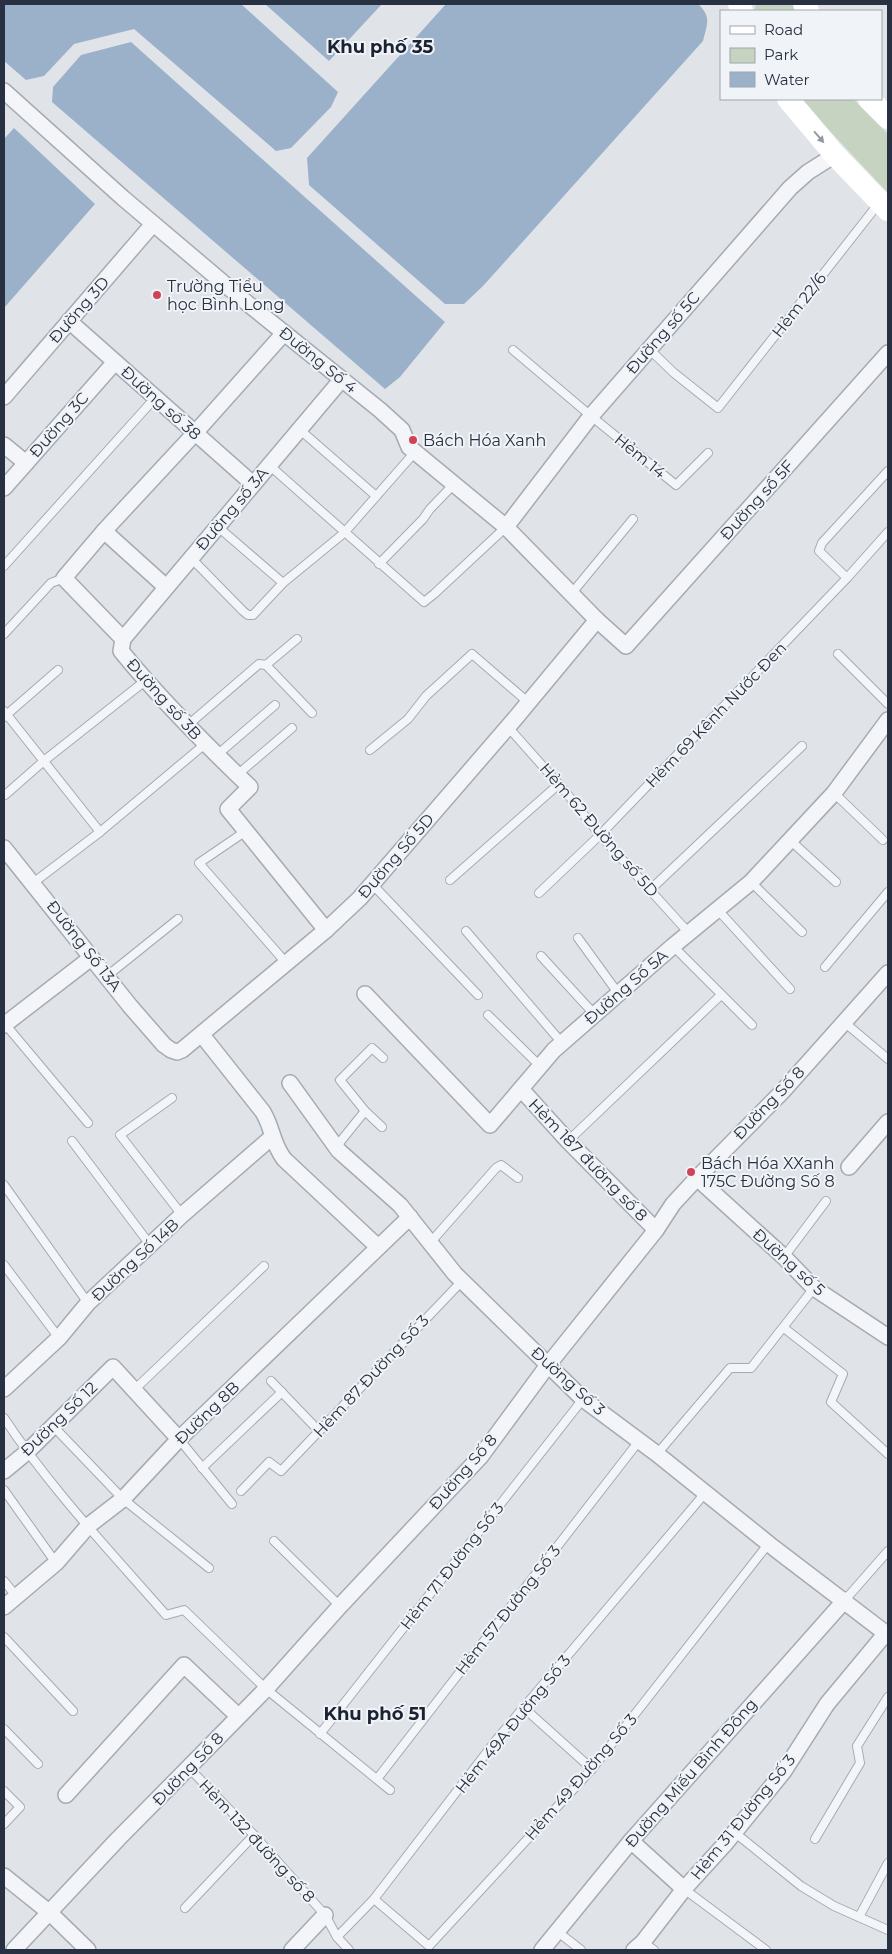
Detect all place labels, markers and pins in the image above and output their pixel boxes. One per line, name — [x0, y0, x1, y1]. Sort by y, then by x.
place label: Trường Tiểu học Bình Long — [167, 277, 284, 314]
marker: Trường Tiểu học Bình Long — [151, 289, 163, 301]
place label: Bách Hóa Xanh — [423, 431, 546, 450]
marker: Bách Hóa Xanh — [407, 434, 419, 446]
place label: Bách Hóa XXanh 175C Đường Số 8 — [701, 1154, 835, 1191]
marker: Bách Hóa XXanh 175C Đường Số 8 — [685, 1166, 697, 1178]

